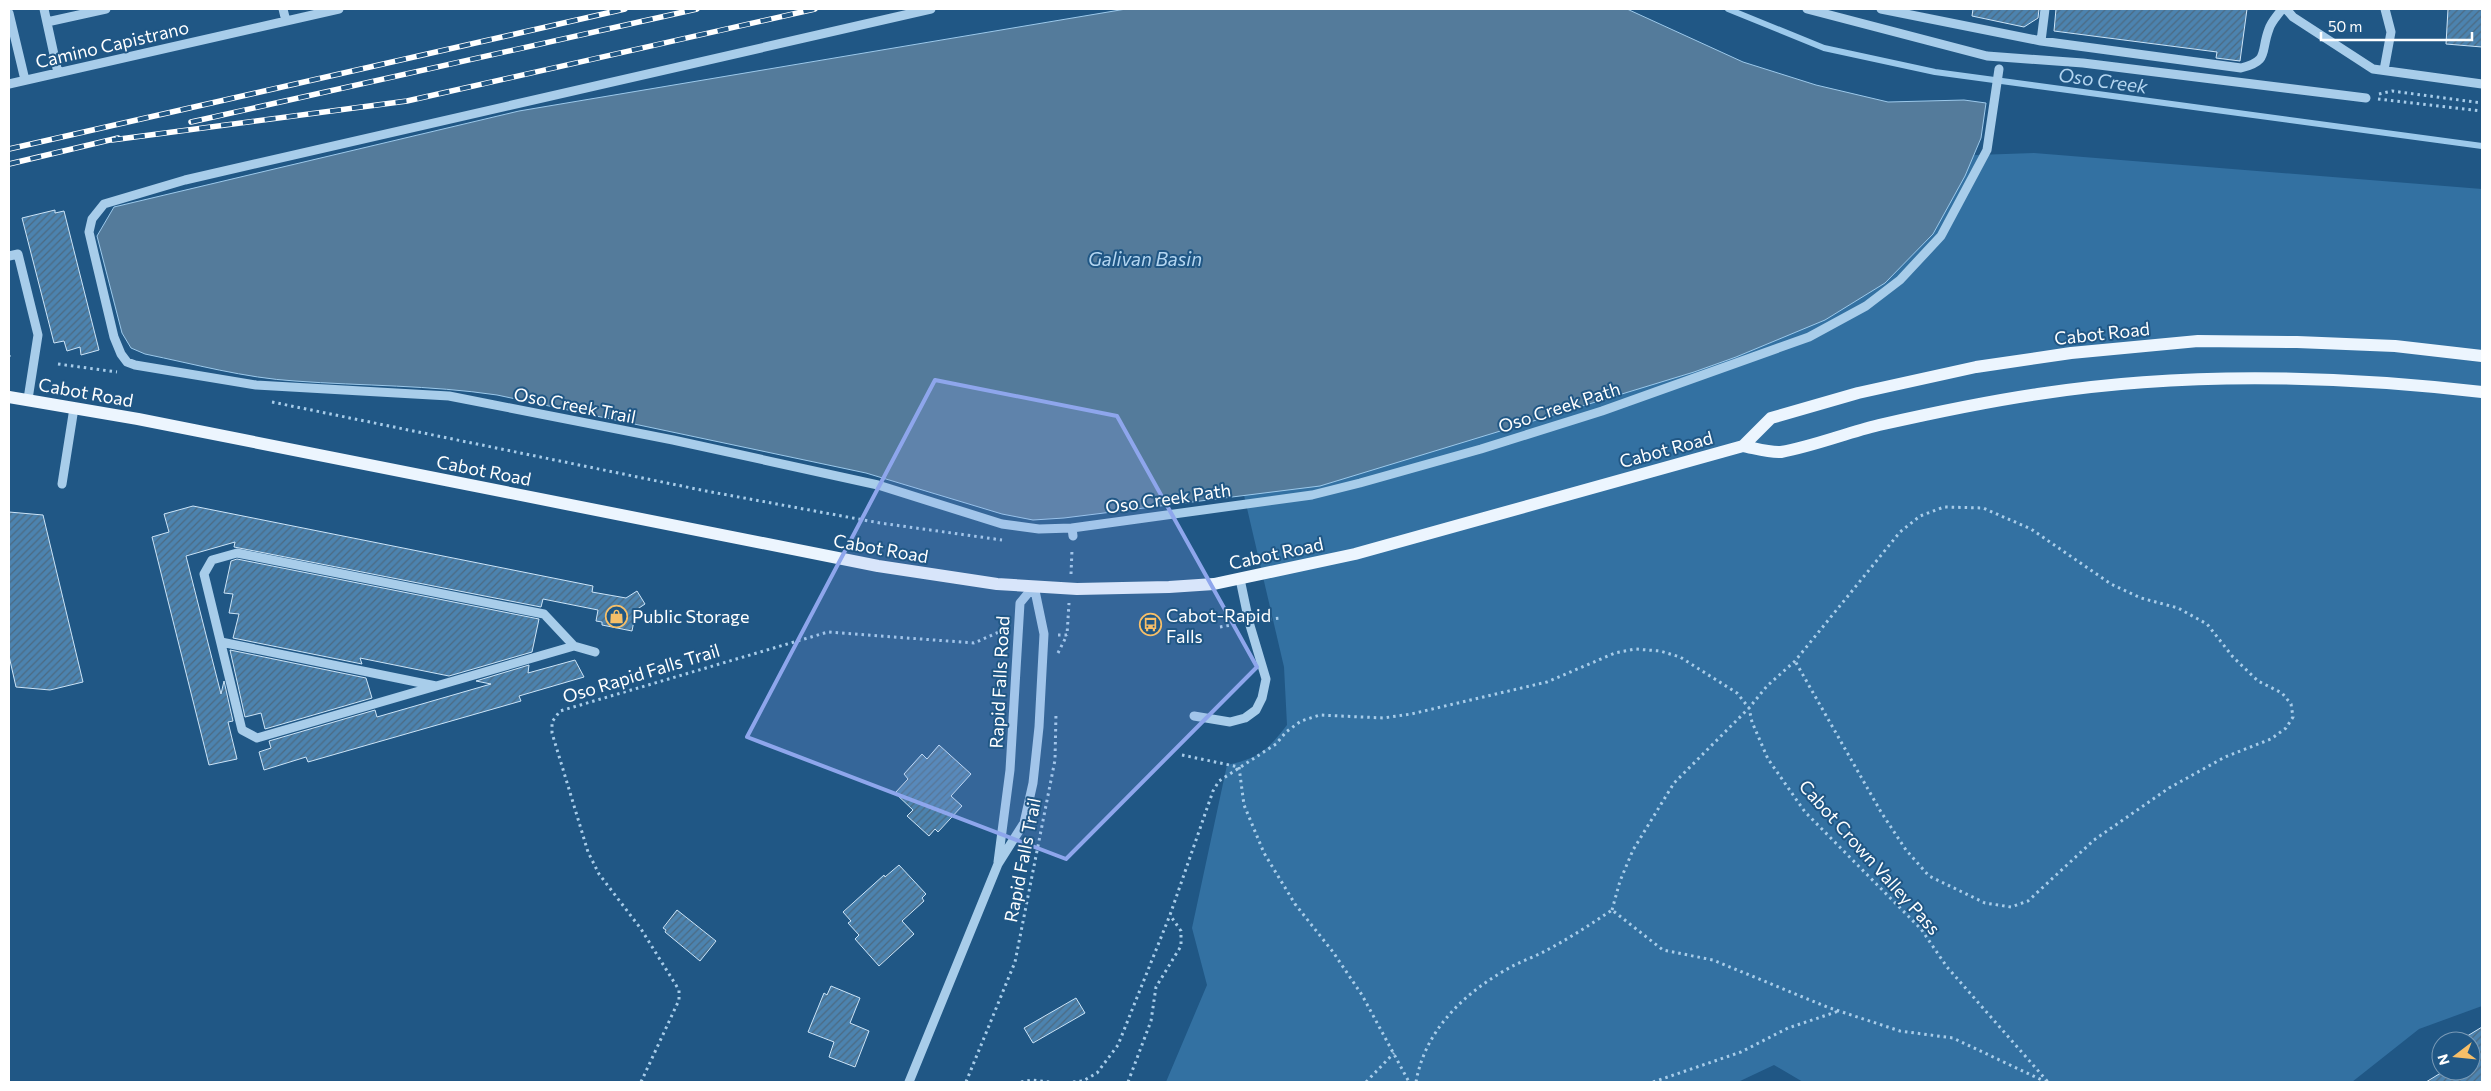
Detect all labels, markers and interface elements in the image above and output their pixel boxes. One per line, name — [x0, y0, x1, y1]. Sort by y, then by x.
scale bar — [2321, 10, 2472, 42]
street label: Camino Capistrano — [33, 16, 191, 72]
text: 50 m — [2328, 17, 2362, 35]
water label: Oso Creek — [2057, 62, 2150, 98]
water label: Galivan Basin — [1088, 247, 1202, 270]
street label: Cabot Road — [2053, 317, 2151, 349]
street label: Cabot Road — [37, 373, 135, 411]
street label: Oso Creek Path — [1495, 377, 1623, 437]
street label: Oso Creek Trail — [512, 382, 638, 428]
street label: Cabot Road — [1617, 426, 1715, 472]
street label: Cabot Road — [435, 450, 533, 490]
street label: Oso Creek Path — [1104, 478, 1232, 518]
street label: Cabot Road — [832, 529, 930, 567]
street label: Cabot Road — [1227, 532, 1325, 574]
shop icon: Public Storage — [604, 604, 628, 628]
place label: Cabot-Rapid Falls — [1166, 604, 1271, 647]
place label: Public Storage — [632, 605, 749, 627]
bus stop icon: Cabot-Rapid Falls — [1138, 613, 1162, 637]
street label: Rapid Falls Road — [985, 615, 1013, 749]
street label: Oso Rapid Falls Trail — [560, 639, 722, 707]
street label: Cabot Crown Valley Pass — [1795, 775, 1945, 939]
street label: Rapid Falls Trail — [999, 796, 1045, 924]
north arrow — [2431, 1031, 2481, 1081]
text: N — [2433, 1052, 2453, 1067]

